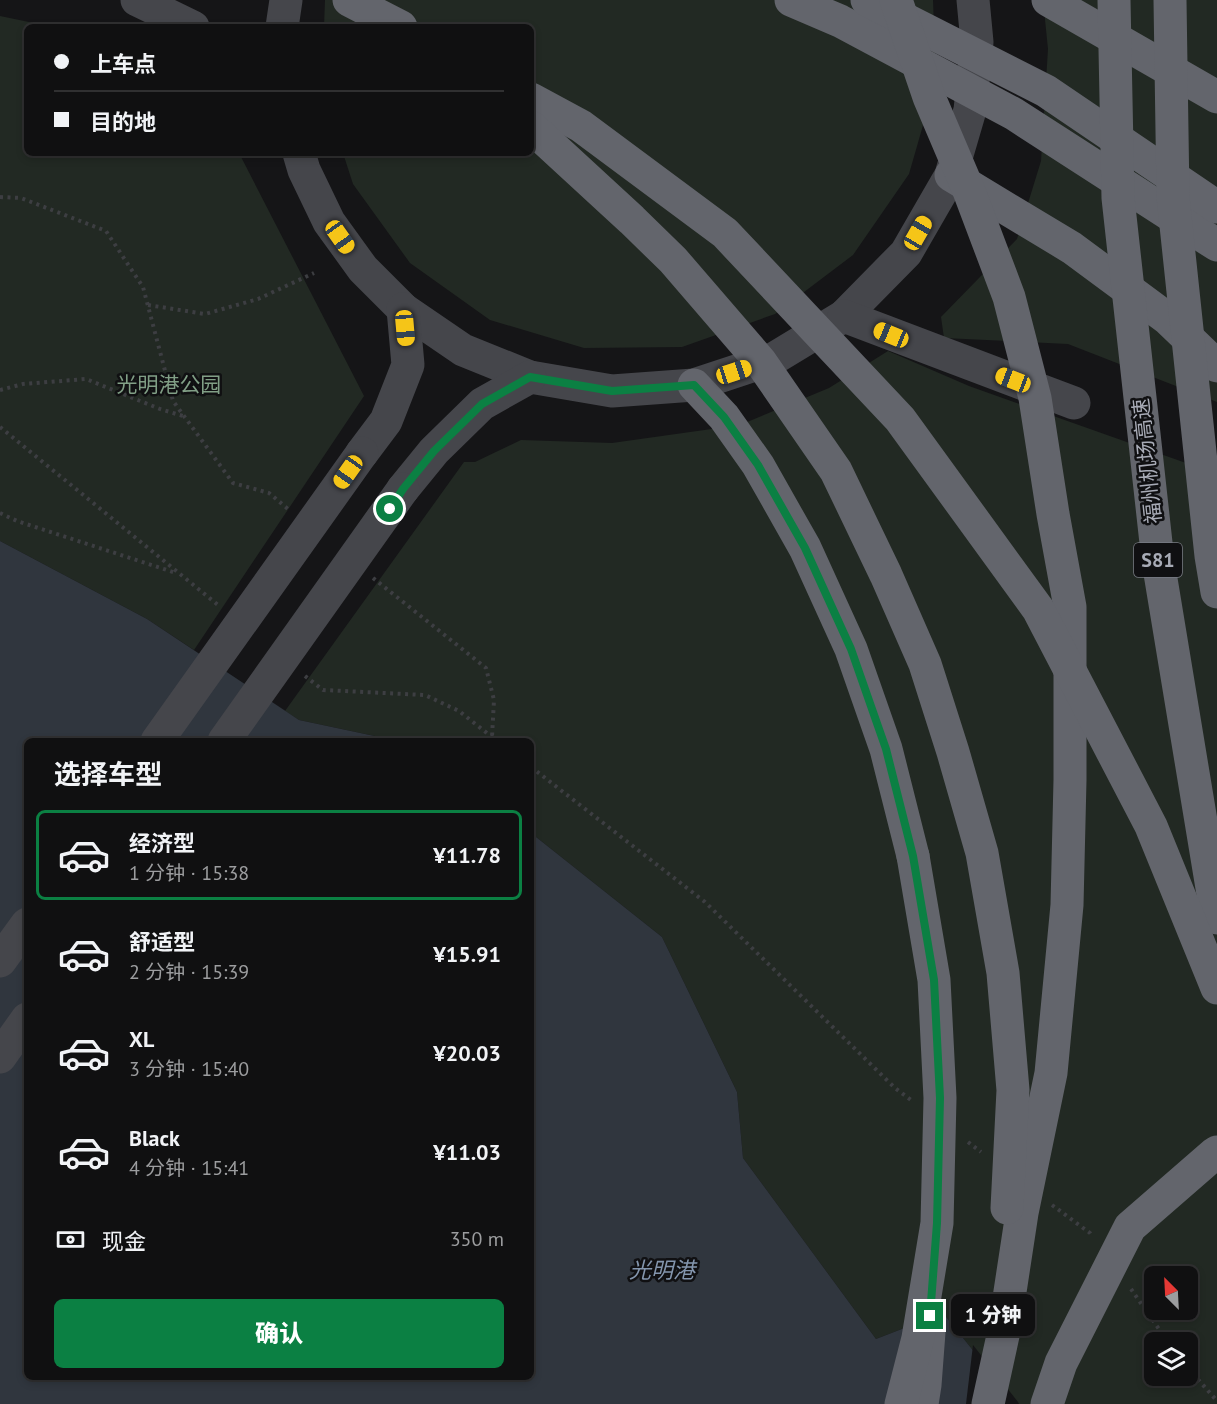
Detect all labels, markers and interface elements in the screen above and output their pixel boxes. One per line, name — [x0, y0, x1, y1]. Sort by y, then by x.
text: 上车点 — [90, 50, 156, 78]
text: 目的地 — [90, 108, 156, 136]
car — [901, 213, 935, 253]
car — [322, 217, 358, 257]
car — [394, 309, 416, 347]
car — [871, 320, 911, 350]
car — [714, 358, 754, 386]
car — [993, 365, 1033, 395]
park label: 光明港公园 — [117, 371, 222, 398]
street label: 福州机场高速 — [1127, 397, 1167, 525]
car — [330, 452, 366, 492]
route start — [376, 495, 403, 522]
road number: S81 — [1134, 543, 1182, 577]
text: 选择车型 — [54, 757, 162, 791]
icon: car — [57, 828, 111, 882]
text: 经济型 — [129, 829, 195, 857]
text: ¥11.78 — [433, 841, 501, 869]
text: 1 分钟 · 15:38 — [129, 860, 249, 886]
icon: car — [57, 927, 111, 981]
text: 舒适型 — [129, 928, 195, 956]
text: ¥15.91 — [433, 940, 501, 968]
text: 2 分钟 · 15:39 — [129, 959, 249, 985]
text: XL — [129, 1025, 154, 1053]
icon: car — [57, 1026, 111, 1080]
text: ¥20.03 — [433, 1039, 501, 1067]
text: 3 分钟 · 15:40 — [129, 1056, 249, 1082]
text: Black — [129, 1124, 180, 1152]
icon: car — [57, 1125, 111, 1179]
text: ¥11.03 — [433, 1138, 501, 1166]
text: 4 分钟 · 15:41 — [129, 1155, 249, 1181]
icon: cash — [54, 1223, 87, 1256]
text: 350 m — [450, 1226, 504, 1252]
text: 现金 — [102, 1227, 146, 1255]
water label: 光明港 — [629, 1256, 698, 1284]
north arrow — [1144, 1266, 1198, 1320]
map controls — [1144, 1266, 1198, 1386]
callout: 1 分钟 — [951, 1295, 1035, 1337]
button: 确认 — [54, 1299, 504, 1368]
route end — [916, 1302, 943, 1329]
text: 1 分钟 — [965, 1302, 1021, 1328]
button: layers — [1144, 1332, 1198, 1386]

